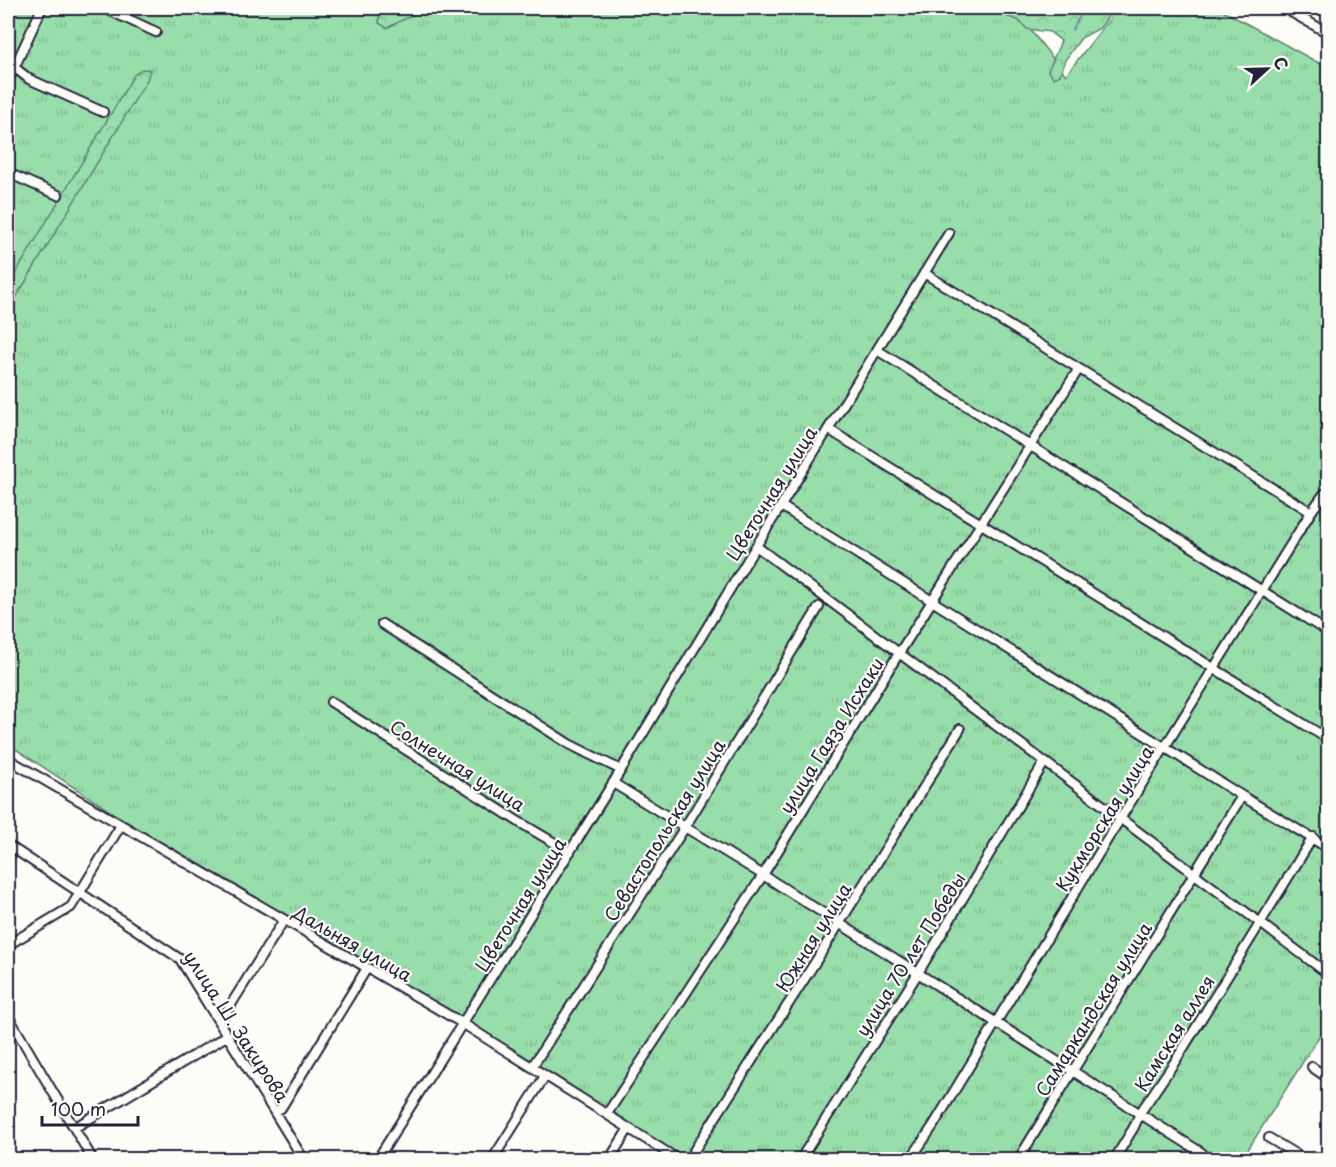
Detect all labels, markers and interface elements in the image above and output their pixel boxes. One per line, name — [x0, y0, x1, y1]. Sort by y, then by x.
north arrow — [1237, 39, 1297, 99]
text: С — [1268, 53, 1295, 73]
street label: Цветочная улица — [719, 420, 824, 565]
street label: улица Гаяза Исхаки — [772, 652, 890, 818]
street label: Солнечная улица — [385, 713, 531, 818]
street label: Севастопольская улица — [597, 733, 732, 926]
street label: Кукморская улица — [1048, 739, 1160, 896]
street label: Цветочная улица — [468, 831, 573, 976]
street label: улица 70 лет Победы — [848, 867, 972, 1041]
street label: Южная улица — [769, 877, 858, 997]
street label: Дальняя улица — [288, 898, 418, 988]
street label: Самаркандская улица — [1028, 916, 1158, 1101]
street label: улица Ш. Закирова — [178, 945, 297, 1108]
street label: Камская аллея — [1127, 969, 1221, 1097]
scale bar — [42, 1089, 138, 1127]
text: 100 m — [51, 1095, 106, 1122]

